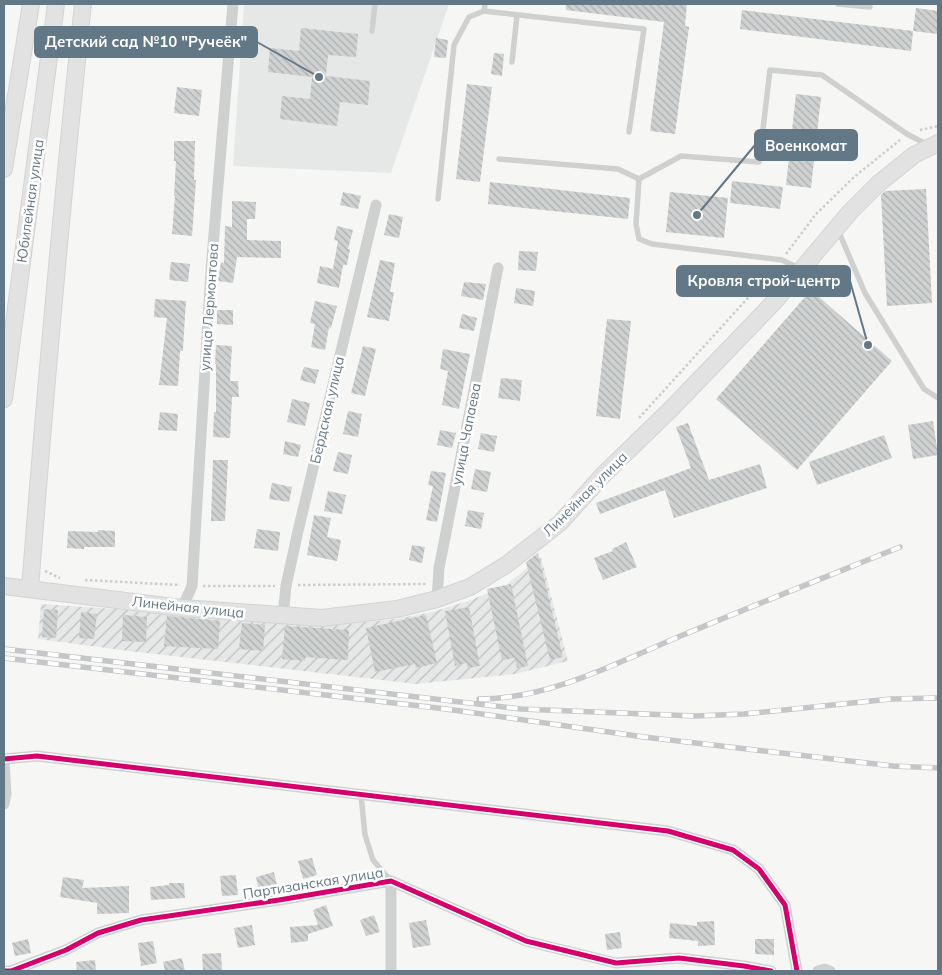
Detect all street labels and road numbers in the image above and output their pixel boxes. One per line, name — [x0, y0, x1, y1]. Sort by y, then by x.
street label: Юбилейная улица — [12, 138, 48, 264]
street label: улица Лермонтова — [196, 242, 222, 372]
street label: Бердская улица — [306, 355, 348, 465]
street label: улица Чапаева — [447, 381, 485, 487]
street label: Линейная улица — [539, 448, 631, 540]
street label: Линейная улица — [131, 592, 245, 622]
street label: Партизанская улица — [242, 863, 384, 903]

